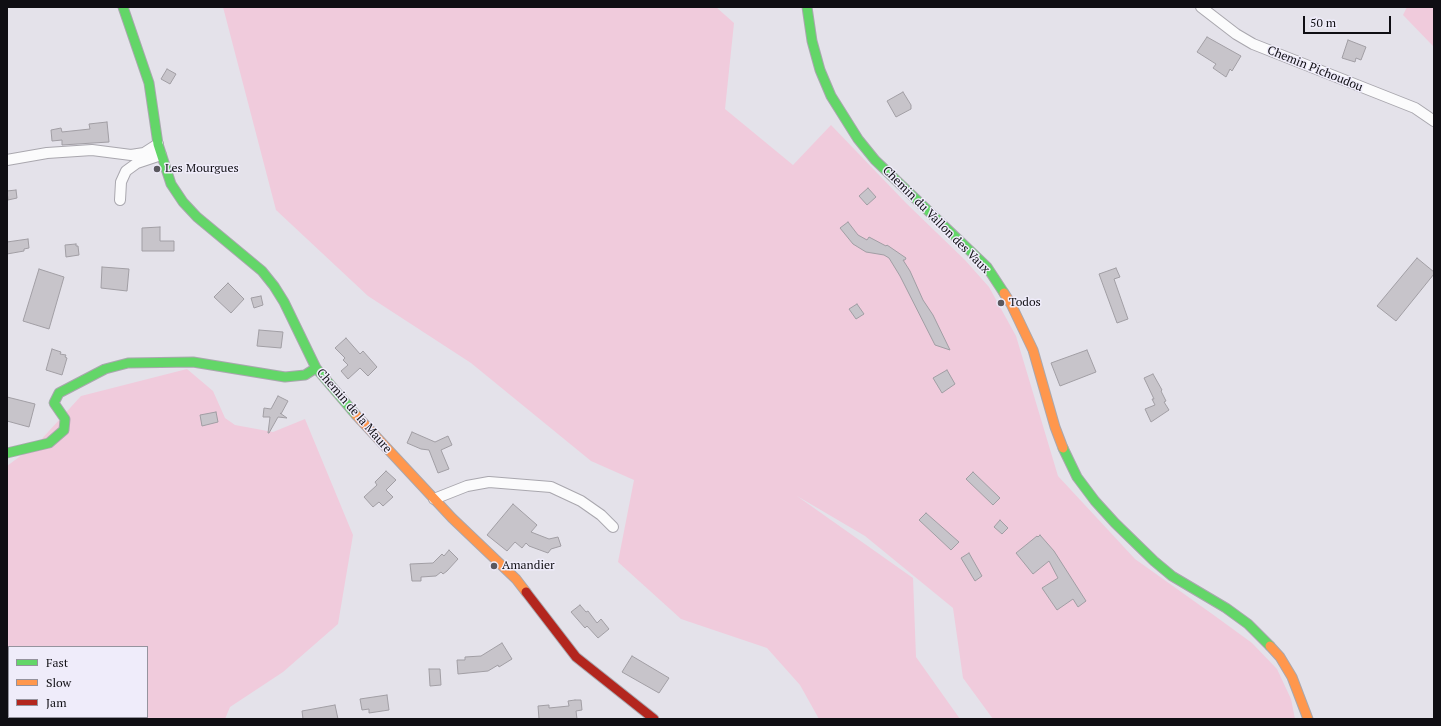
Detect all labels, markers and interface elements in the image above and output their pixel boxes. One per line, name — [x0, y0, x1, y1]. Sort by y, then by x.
scale bar — [1305, 8, 1393, 34]
text: 50 m — [1310, 15, 1336, 30]
street label: Chemin Pichoudou — [1265, 43, 1365, 95]
place label: Les Mourgues — [165, 162, 239, 176]
street label: Chemin du Vallon des Vaux — [879, 163, 993, 277]
marker: Les Mourgues — [152, 164, 162, 174]
place label: Todos — [1009, 296, 1041, 310]
marker: Todos — [996, 298, 1006, 308]
street label: Chemin de la Maure — [313, 366, 395, 456]
place label: Amandier — [502, 559, 555, 573]
marker: Amandier — [489, 561, 499, 571]
legend — [8, 646, 148, 718]
text: Fast — [46, 655, 68, 670]
text: Slow — [46, 675, 71, 690]
text: Jam — [46, 695, 67, 710]

